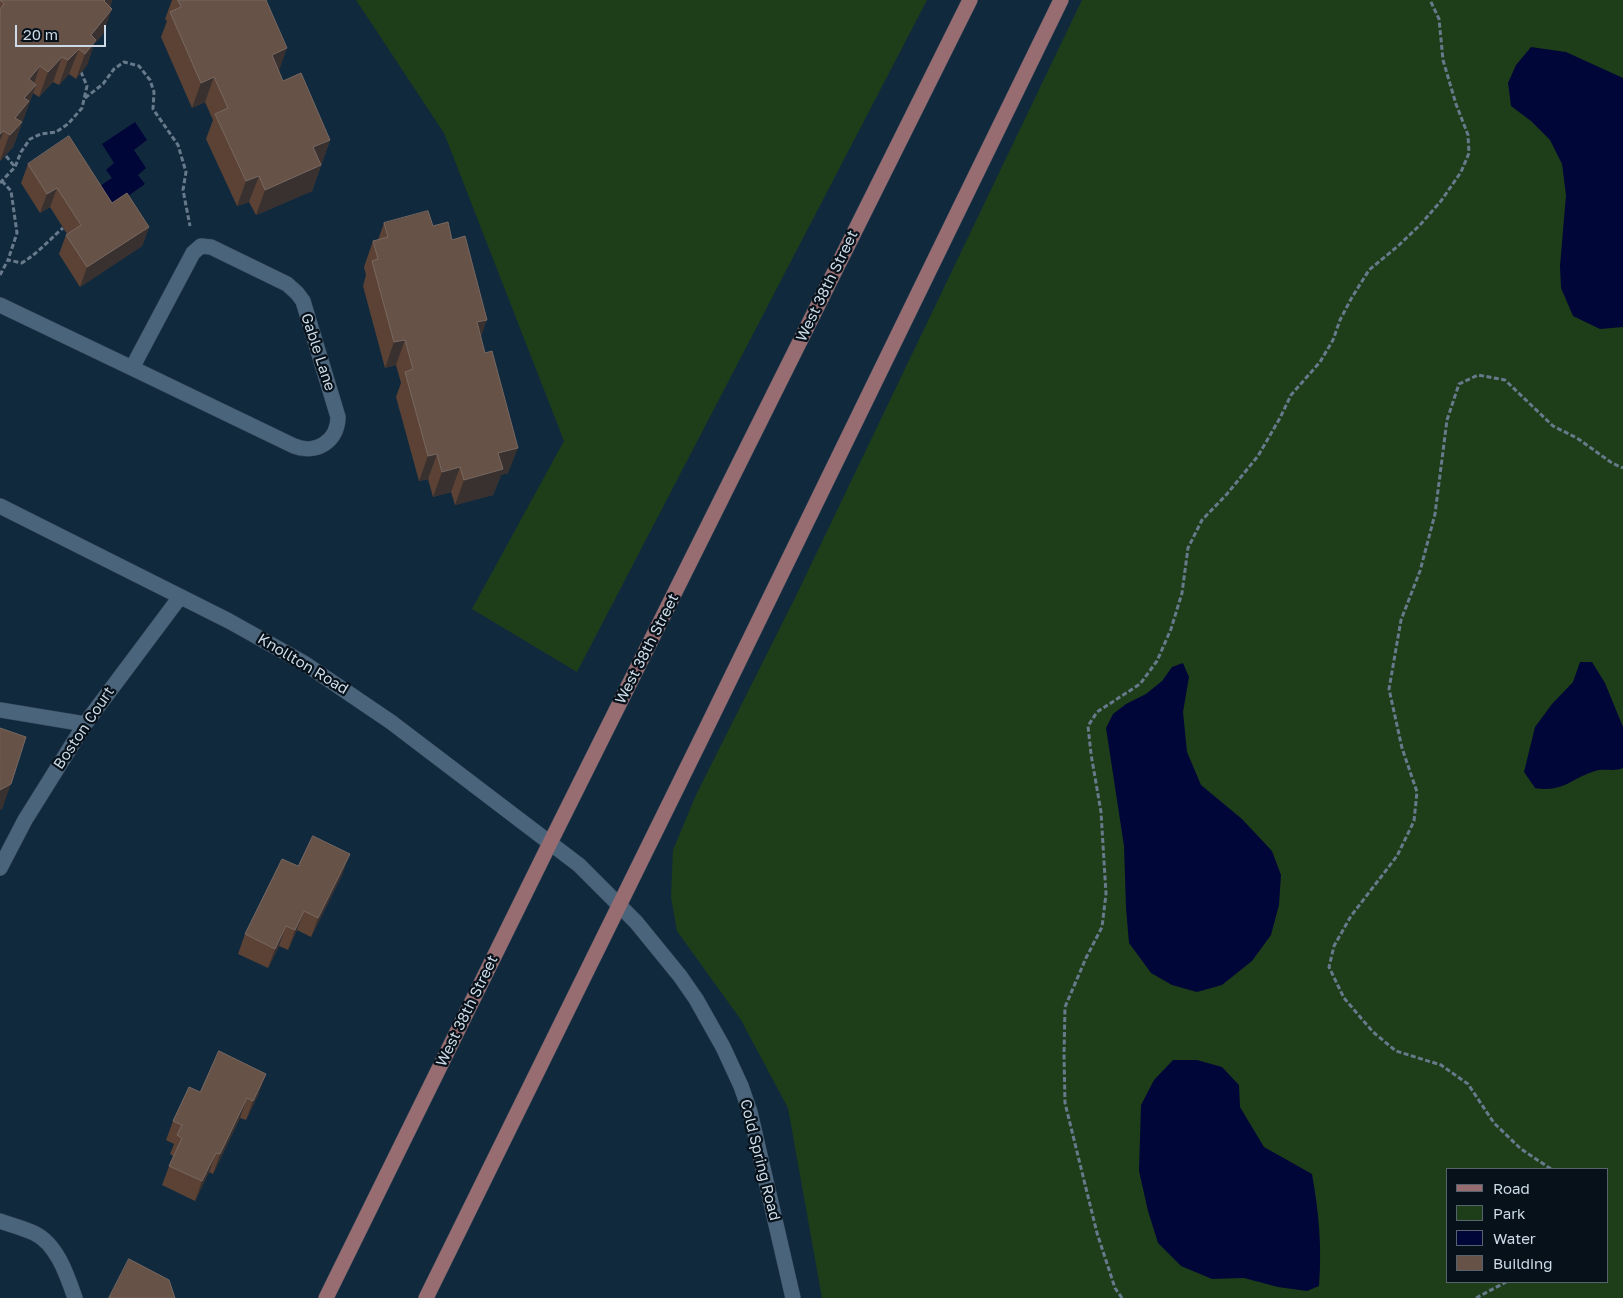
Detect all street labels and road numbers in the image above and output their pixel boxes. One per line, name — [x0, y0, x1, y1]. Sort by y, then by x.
street label: West 38th Street — [792, 227, 862, 345]
street label: Gable Lane — [297, 311, 339, 393]
street label: West 38th Street — [611, 591, 683, 707]
street label: Knollton Road — [254, 630, 352, 698]
street label: Boston Court — [50, 683, 118, 773]
street label: West 38th Street — [432, 952, 502, 1070]
street label: Cold Spring Road — [736, 1097, 784, 1223]

